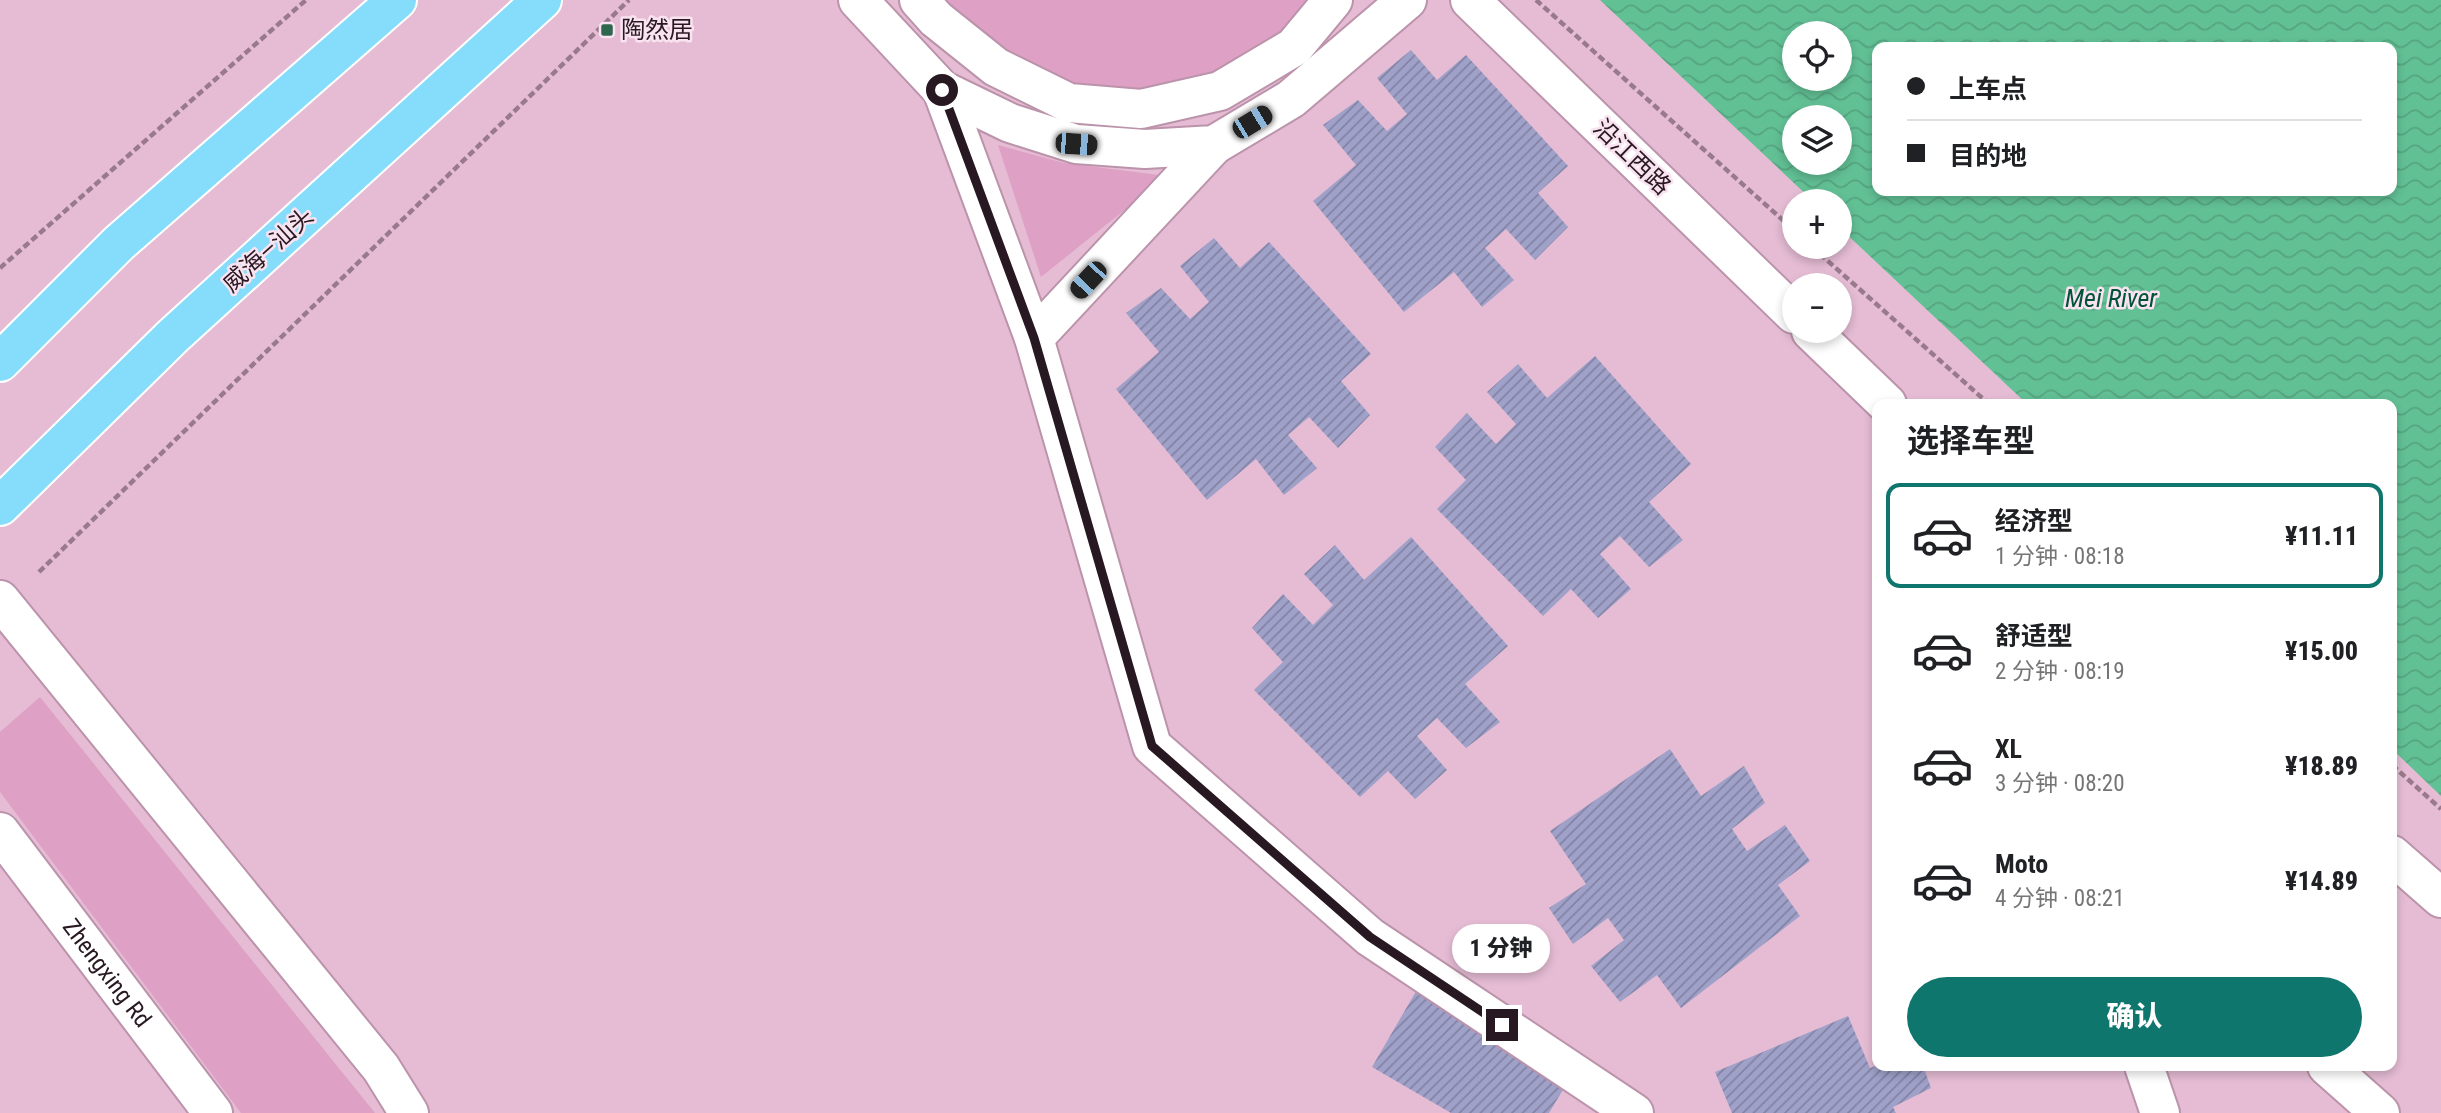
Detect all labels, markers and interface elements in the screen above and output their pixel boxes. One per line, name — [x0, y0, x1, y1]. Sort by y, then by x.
place label: 陶然居 — [621, 16, 693, 44]
map controls — [1782, 21, 1852, 343]
button: locate — [1782, 21, 1852, 91]
marker: 陶然居 — [599, 22, 615, 38]
route start — [926, 74, 958, 106]
text: 上车点 — [1949, 74, 2027, 104]
car — [1229, 102, 1276, 142]
button: layers — [1782, 105, 1852, 175]
street label: 沿江西路 — [1588, 114, 1676, 200]
car — [1055, 132, 1098, 156]
text: 目的地 — [1949, 141, 2027, 171]
button: + — [1782, 189, 1852, 259]
street label: 威海—汕头 — [217, 202, 319, 298]
car — [1066, 257, 1111, 303]
button: − — [1782, 273, 1852, 343]
water label: Mei River — [2065, 283, 2158, 313]
text: 选择车型 — [1907, 422, 2035, 460]
icon: car — [1911, 504, 1974, 567]
text: 经济型 — [1995, 506, 2073, 536]
text: ¥11.11 — [2285, 521, 2358, 551]
text: 1 分钟 · 08:18 — [1995, 543, 2125, 570]
icon: car — [1911, 619, 1974, 682]
text: 舒适型 — [1995, 621, 2073, 651]
text: ¥15.00 — [2285, 636, 2358, 666]
text: 2 分钟 · 08:19 — [1995, 658, 2125, 685]
icon: car — [1911, 734, 1974, 797]
text: XL — [1995, 734, 2022, 764]
text: ¥18.89 — [2285, 751, 2358, 781]
text: 3 分钟 · 08:20 — [1995, 770, 2125, 797]
icon: car — [1911, 849, 1974, 912]
text: Moto — [1995, 849, 2048, 879]
text: ¥14.89 — [2285, 866, 2358, 896]
text: 4 分钟 · 08:21 — [1995, 885, 2125, 912]
street label: Zhengxing Rd — [57, 913, 157, 1033]
callout: 1 分钟 — [1453, 923, 1551, 972]
text: 1 分钟 — [1470, 935, 1533, 962]
button: 确认 — [1907, 977, 2362, 1057]
route end — [1486, 1009, 1518, 1041]

